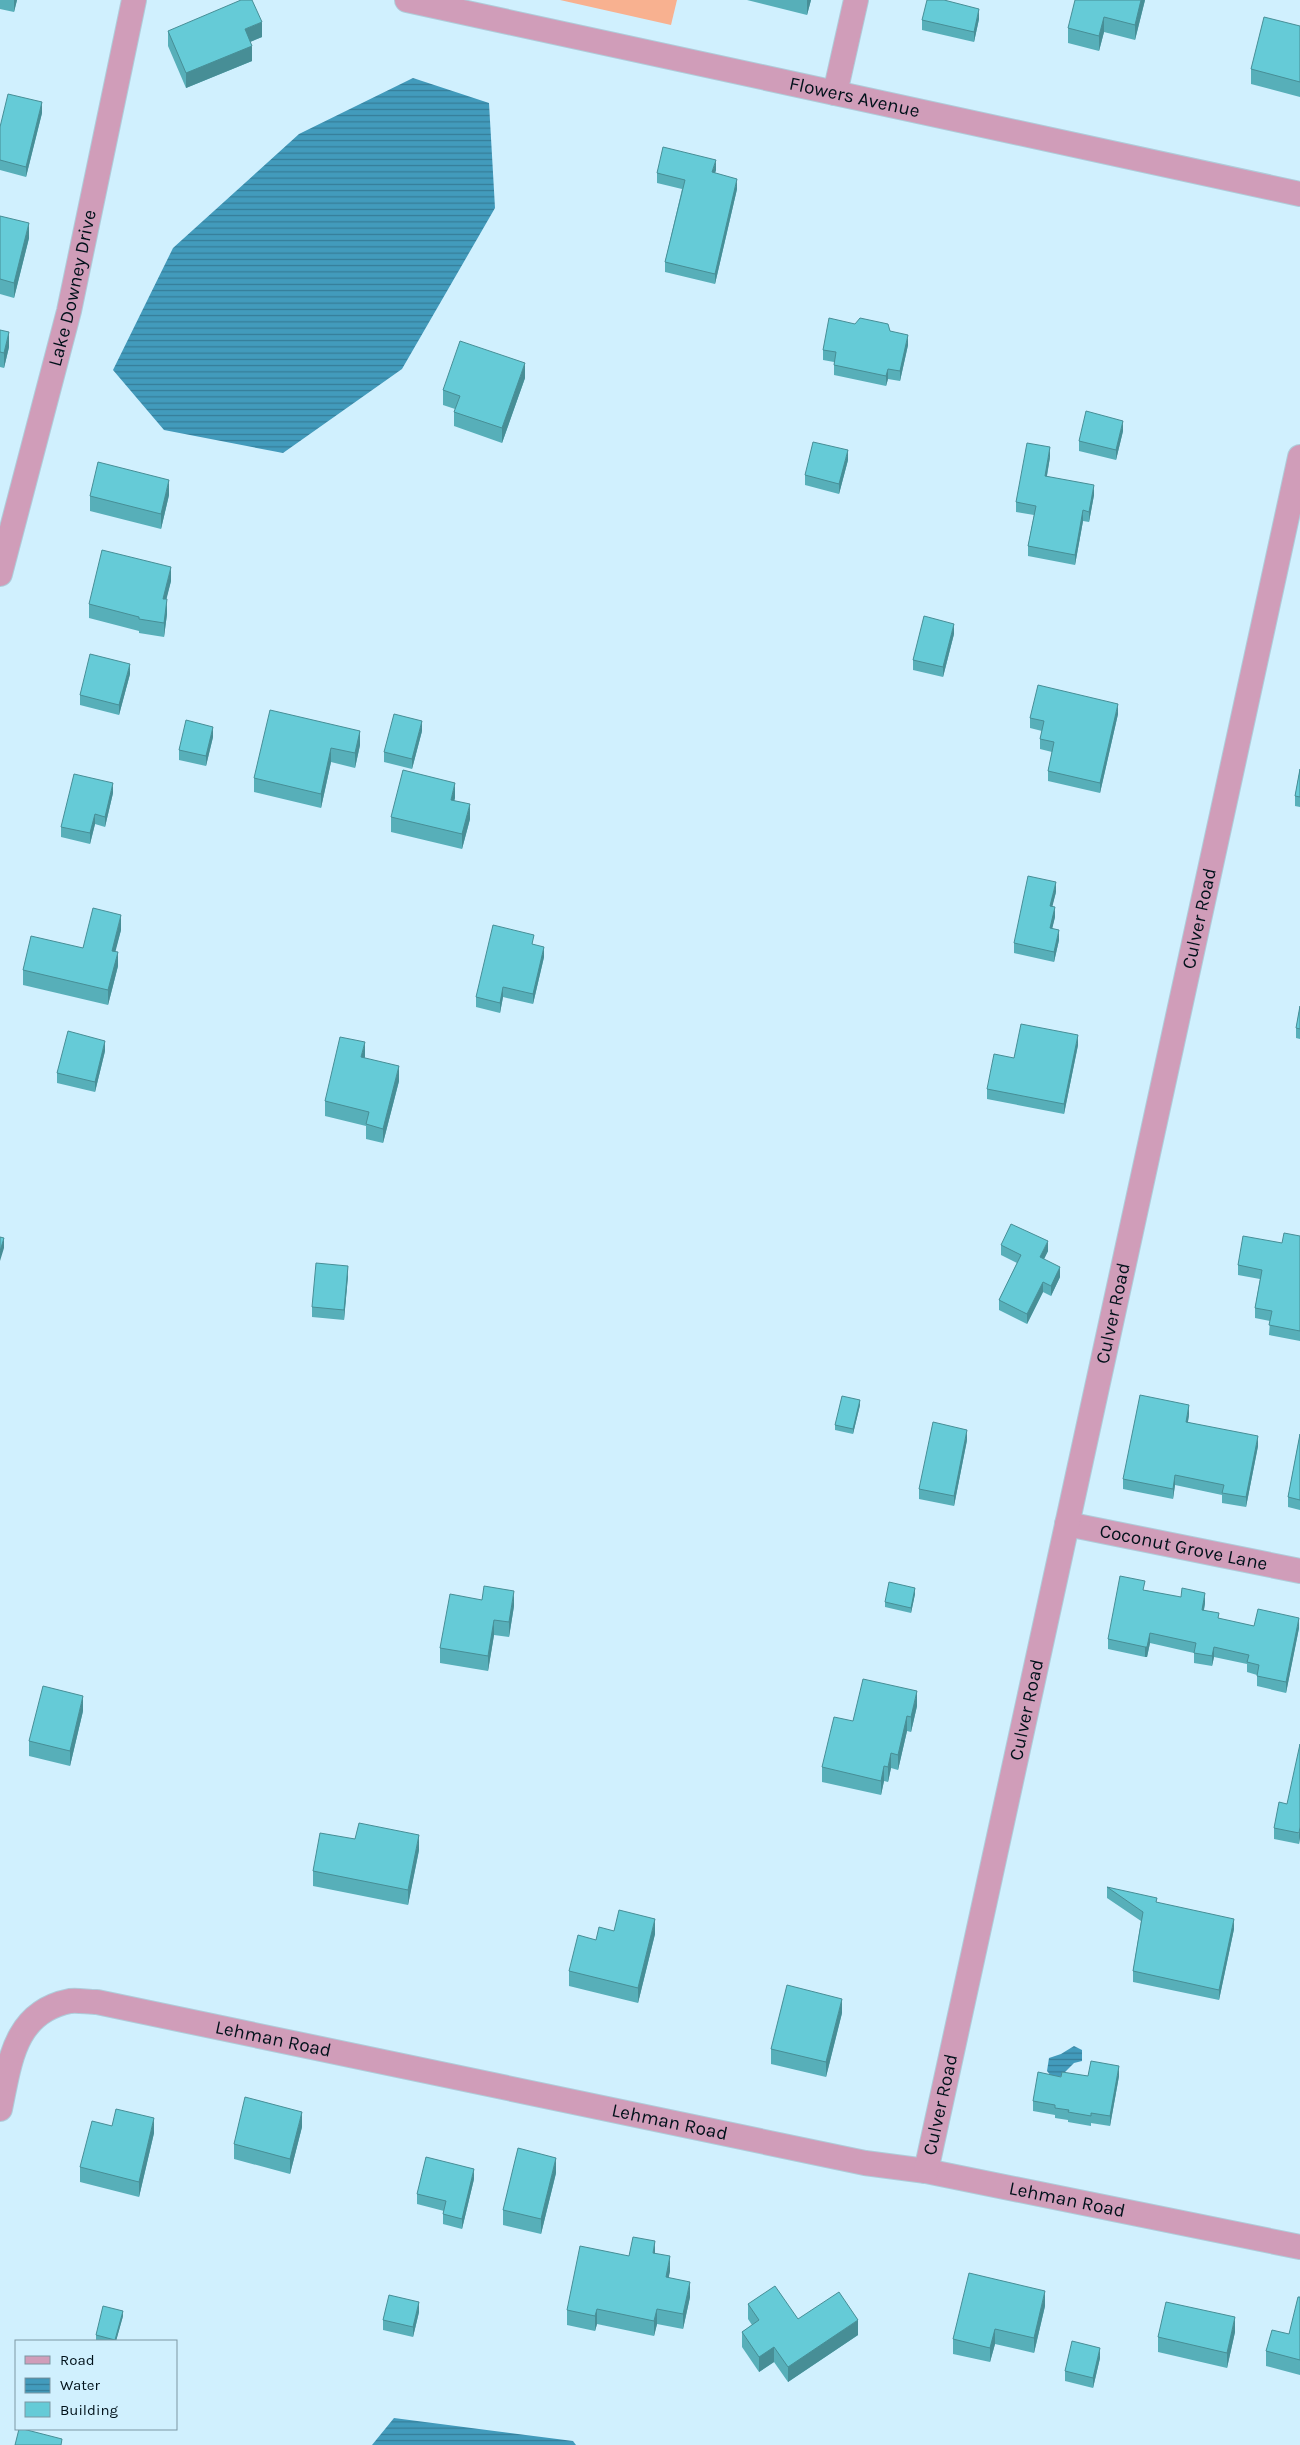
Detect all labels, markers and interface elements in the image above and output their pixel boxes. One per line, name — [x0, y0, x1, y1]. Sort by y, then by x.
street label: Flowers Avenue — [787, 72, 922, 122]
street label: Lake Downey Drive — [44, 208, 101, 369]
street label: Culver Road — [1178, 866, 1221, 971]
street label: Culver Road — [1091, 1261, 1135, 1366]
street label: Coconut Grove Lane — [1098, 1520, 1270, 1575]
street label: Culver Road — [1005, 1657, 1048, 1763]
street label: Lehman Road — [213, 2016, 333, 2062]
street label: Culver Road — [919, 2052, 962, 2157]
street label: Lehman Road — [610, 2099, 730, 2145]
street label: Lehman Road — [1007, 2177, 1127, 2222]
legend — [15, 2340, 178, 2430]
text: Road — [60, 2351, 95, 2369]
text: Water — [60, 2376, 101, 2394]
text: Building — [60, 2401, 118, 2419]

